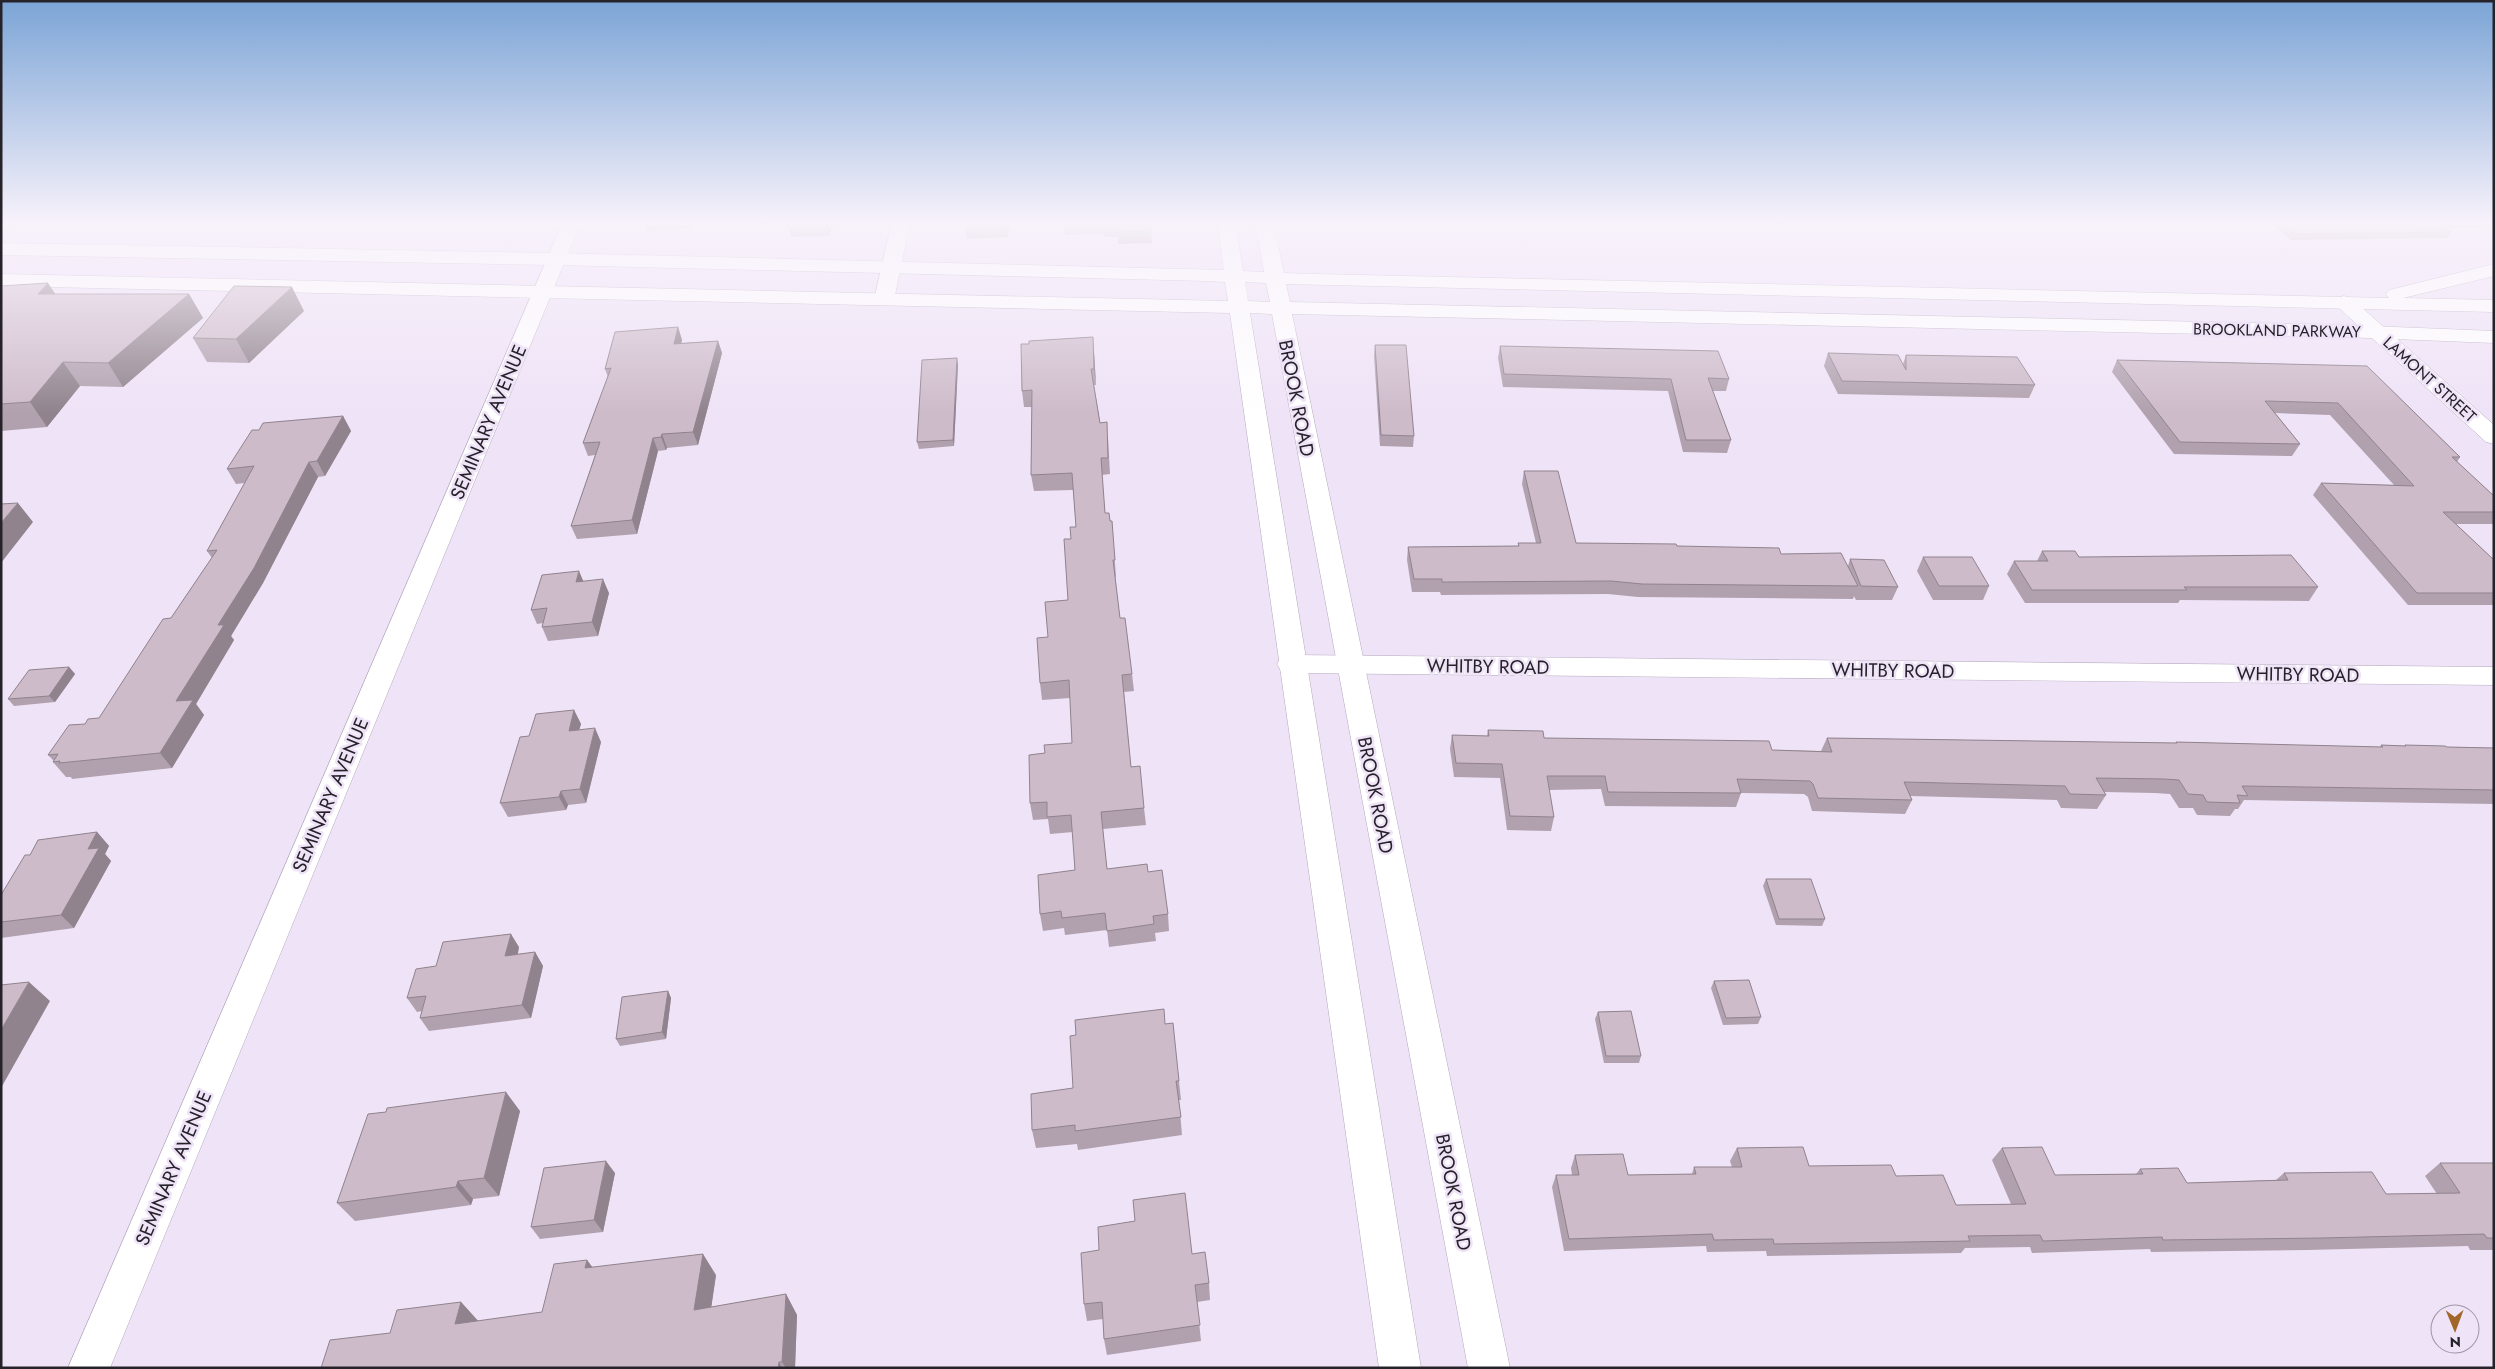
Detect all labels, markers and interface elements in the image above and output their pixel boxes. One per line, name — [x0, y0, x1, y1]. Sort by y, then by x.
street label: BROOKLAND PARKWAY — [2193, 318, 2361, 343]
street label: LAMONT STREET — [2378, 331, 2482, 428]
street label: BROOK ROAD — [1272, 337, 1321, 459]
street label: SEMINARY AVENUE — [444, 341, 533, 504]
street label: WHITBY ROAD — [1426, 652, 1550, 681]
street label: WHITBY ROAD — [1831, 656, 1955, 685]
street label: WHITBY ROAD — [2236, 660, 2360, 689]
street label: SEMINARY AVENUE — [286, 714, 375, 877]
street label: BROOK ROAD — [1351, 734, 1400, 856]
street label: SEMINARY AVENUE — [129, 1087, 218, 1250]
street label: BROOK ROAD — [1429, 1131, 1478, 1253]
north arrow — [2430, 1304, 2480, 1354]
text: N — [2449, 1332, 2461, 1352]

